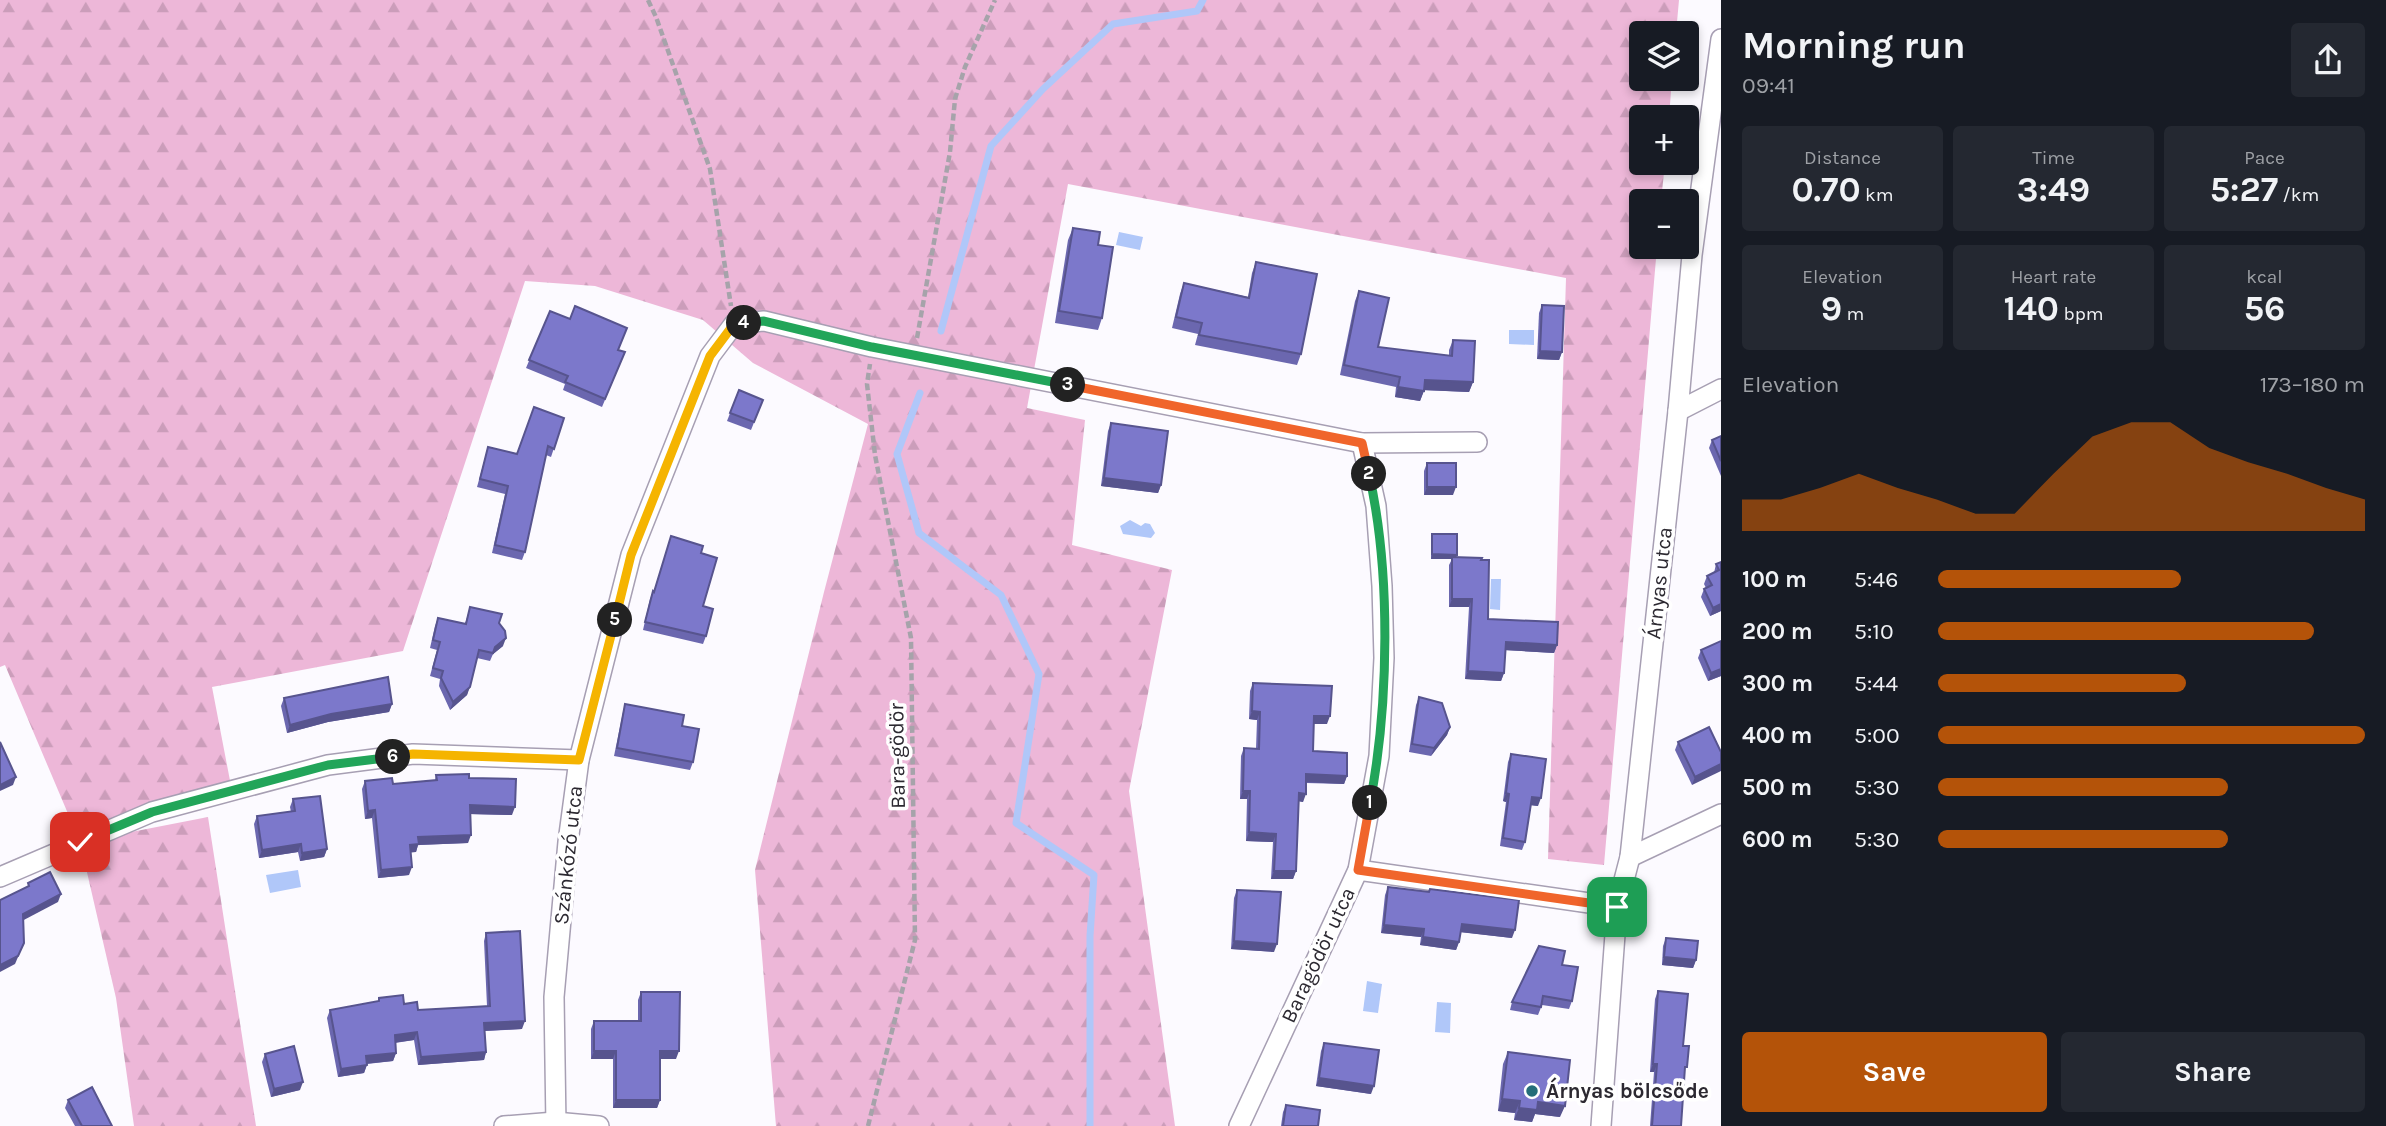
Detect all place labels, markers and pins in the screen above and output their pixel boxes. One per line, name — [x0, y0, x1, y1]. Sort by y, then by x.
pin: 4 — [726, 306, 762, 340]
pin: 3 — [1050, 368, 1086, 402]
pin: 2 — [1352, 456, 1386, 491]
pin: 5 — [598, 602, 632, 638]
pin: 6 — [376, 740, 410, 774]
pin: 1 — [1352, 786, 1388, 820]
pin — [50, 812, 110, 872]
pin — [1587, 877, 1647, 937]
place label: Árnyas bölcsőde — [1546, 1077, 1709, 1103]
marker: Árnyas bölcsőde — [1524, 1083, 1540, 1099]

